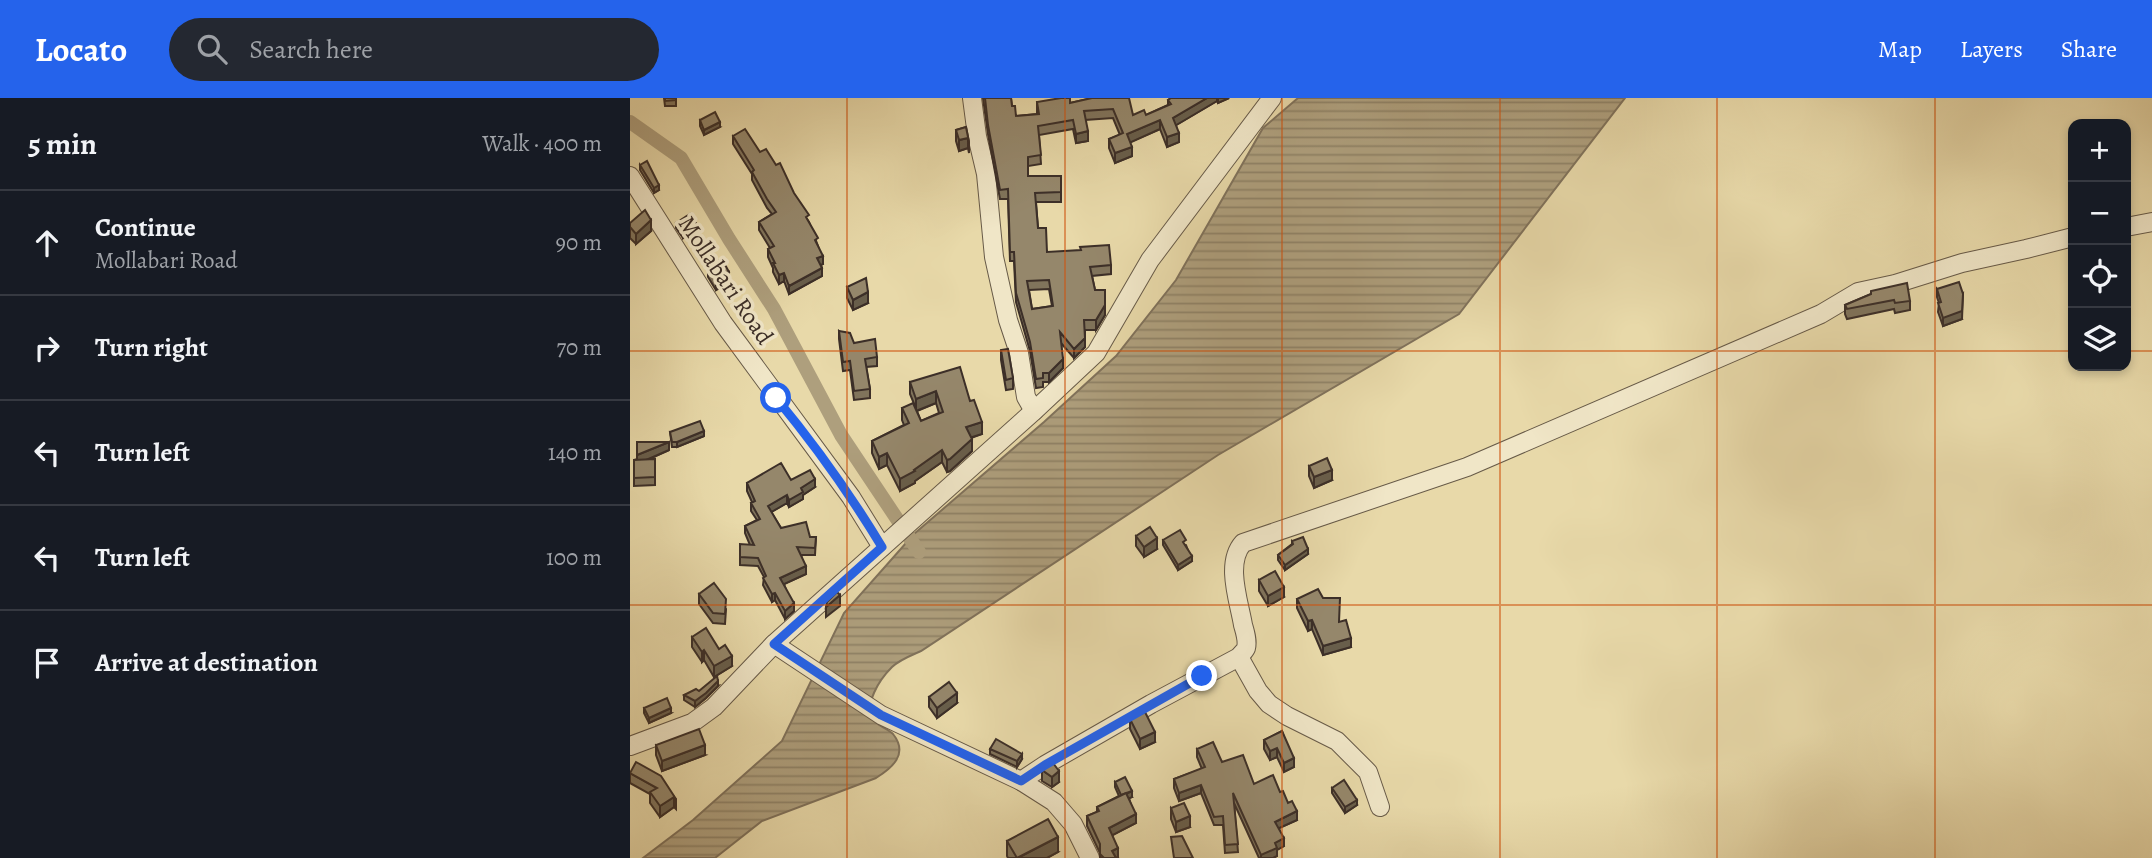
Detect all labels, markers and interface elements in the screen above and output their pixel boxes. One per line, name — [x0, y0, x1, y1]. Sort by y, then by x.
search box — [169, 18, 659, 81]
text: Locato — [35, 27, 127, 72]
icon: search — [193, 30, 231, 68]
text: Search here — [249, 32, 373, 67]
text: Map — [1878, 33, 1922, 65]
text: Layers — [1960, 33, 2023, 65]
text: Share — [2061, 33, 2117, 65]
map controls — [2068, 119, 2131, 371]
button: + — [2068, 119, 2131, 182]
text: 5 min — [28, 124, 97, 164]
text: Walk · 400 m — [482, 128, 602, 159]
button: − — [2068, 182, 2131, 245]
street label: Mollabari Road — [671, 209, 781, 351]
text: Continue — [95, 210, 196, 245]
icon: ahead — [28, 224, 66, 262]
text: 90 m — [556, 227, 602, 258]
text: Mollabari Road — [95, 245, 238, 276]
button: locate — [2068, 245, 2131, 308]
button: layers — [2068, 308, 2131, 371]
icon: right — [28, 329, 66, 367]
text: Turn right — [95, 330, 208, 365]
text: 70 m — [556, 332, 602, 363]
route start — [760, 382, 791, 413]
icon: left — [28, 434, 66, 472]
text: Turn left — [95, 435, 190, 470]
text: 140 m — [548, 437, 602, 468]
icon: left — [28, 539, 66, 577]
text: Turn left — [95, 540, 190, 575]
text: 100 m — [546, 542, 602, 573]
icon: arrive — [28, 644, 66, 682]
text: Arrive at destination — [95, 645, 318, 680]
route end — [1186, 660, 1217, 691]

